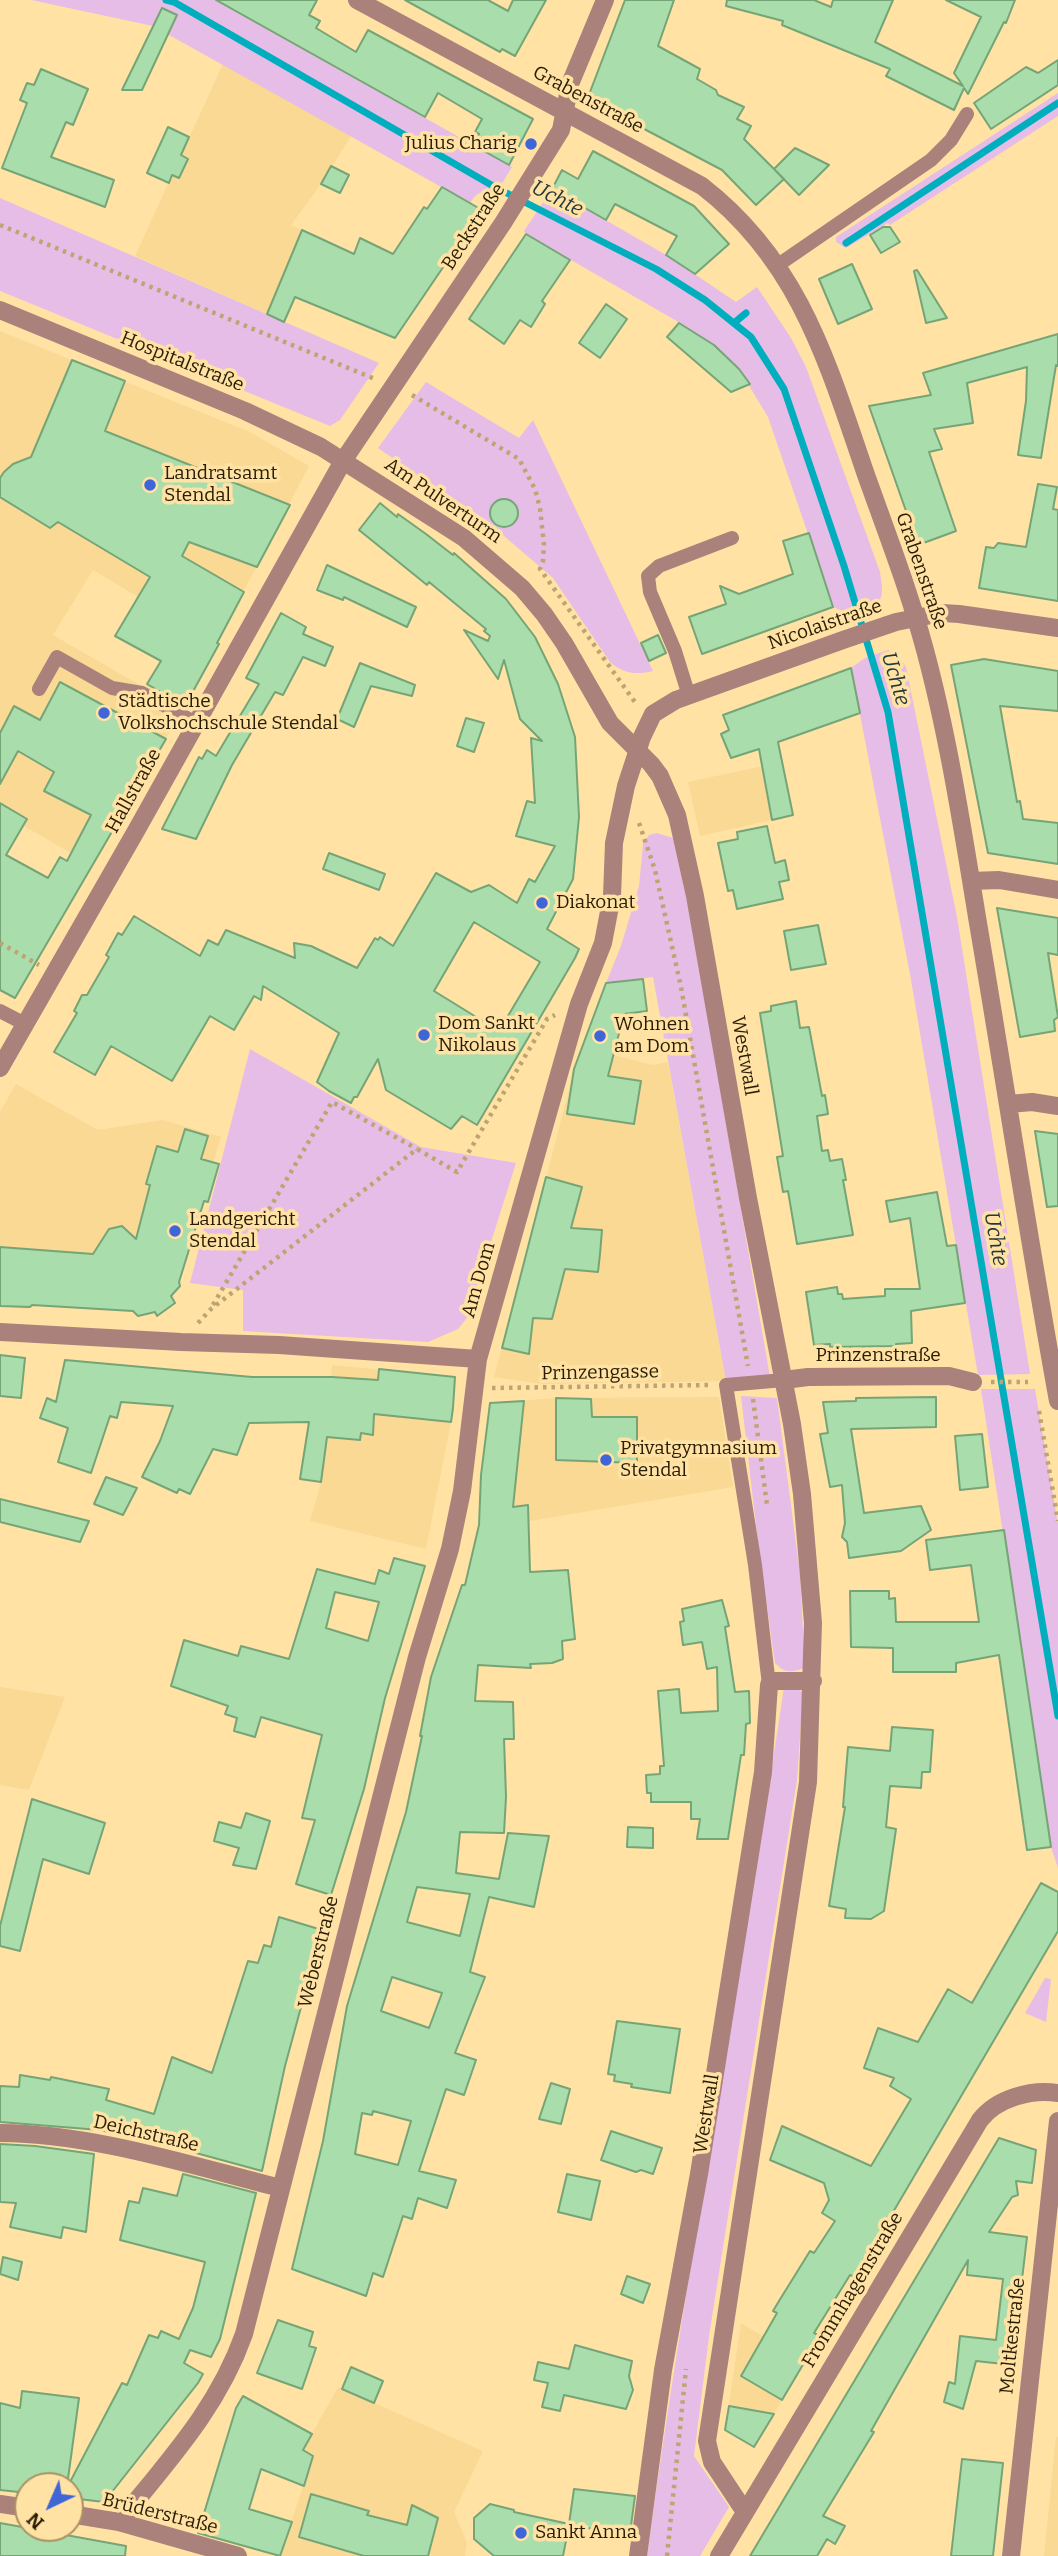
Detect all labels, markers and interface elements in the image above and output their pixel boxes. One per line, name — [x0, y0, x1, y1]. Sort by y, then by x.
street label: Grabenstraße — [529, 61, 647, 139]
place label: Julius Charig — [405, 133, 517, 155]
marker: Julius Charig — [523, 136, 539, 152]
water label: Uchte — [527, 175, 587, 223]
street label: Beckstraße — [438, 179, 510, 275]
street label: Hospitalstraße — [117, 327, 247, 397]
street label: Am Pulverturm — [380, 453, 506, 549]
place label: Landratsamt Stendal — [164, 463, 277, 507]
marker: Landratsamt Stendal — [142, 477, 158, 493]
street label: Grabenstraße — [890, 509, 952, 633]
street label: Nicolaistraße — [765, 595, 885, 655]
water label: Uchte — [875, 649, 915, 709]
place label: Städtische Volkshochschule Stendal — [118, 691, 338, 735]
marker: Städtische Volkshochschule Stendal — [96, 705, 112, 721]
street label: Hallstraße — [102, 745, 166, 837]
place label: Diakonat — [556, 892, 635, 914]
marker: Diakonat — [534, 895, 550, 911]
place label: Dom Sankt Nikolaus — [438, 1013, 535, 1057]
place label: Wohnen am Dom — [614, 1014, 689, 1058]
street label: Westwall — [726, 1014, 762, 1098]
marker: Dom Sankt Nikolaus — [416, 1027, 432, 1043]
marker: Wohnen am Dom — [592, 1028, 608, 1044]
place label: Landgericht Stendal — [189, 1209, 296, 1253]
water label: Uchte — [978, 1210, 1012, 1268]
marker: Landgericht Stendal — [167, 1223, 183, 1239]
street label: Am Dom — [457, 1240, 501, 1320]
street label: Prinzenstraße — [815, 1345, 941, 1367]
street label: Prinzengasse — [541, 1361, 659, 1385]
place label: Privatgymnasium Stendal — [620, 1438, 777, 1482]
marker: Privatgymnasium Stendal — [598, 1452, 614, 1468]
street label: Weberstraße — [294, 1894, 344, 2010]
street label: Westwall — [689, 2073, 725, 2155]
street label: Deichstraße — [91, 2111, 201, 2157]
street label: Frommhagenstraße — [798, 2208, 908, 2372]
street label: Moltkestraße — [996, 2277, 1030, 2395]
north arrow — [14, 2472, 84, 2542]
street label: Brüderstraße — [100, 2489, 220, 2539]
text: N — [22, 2508, 49, 2534]
place label: Sankt Anna — [535, 2522, 637, 2544]
marker: Sankt Anna — [513, 2525, 529, 2541]

